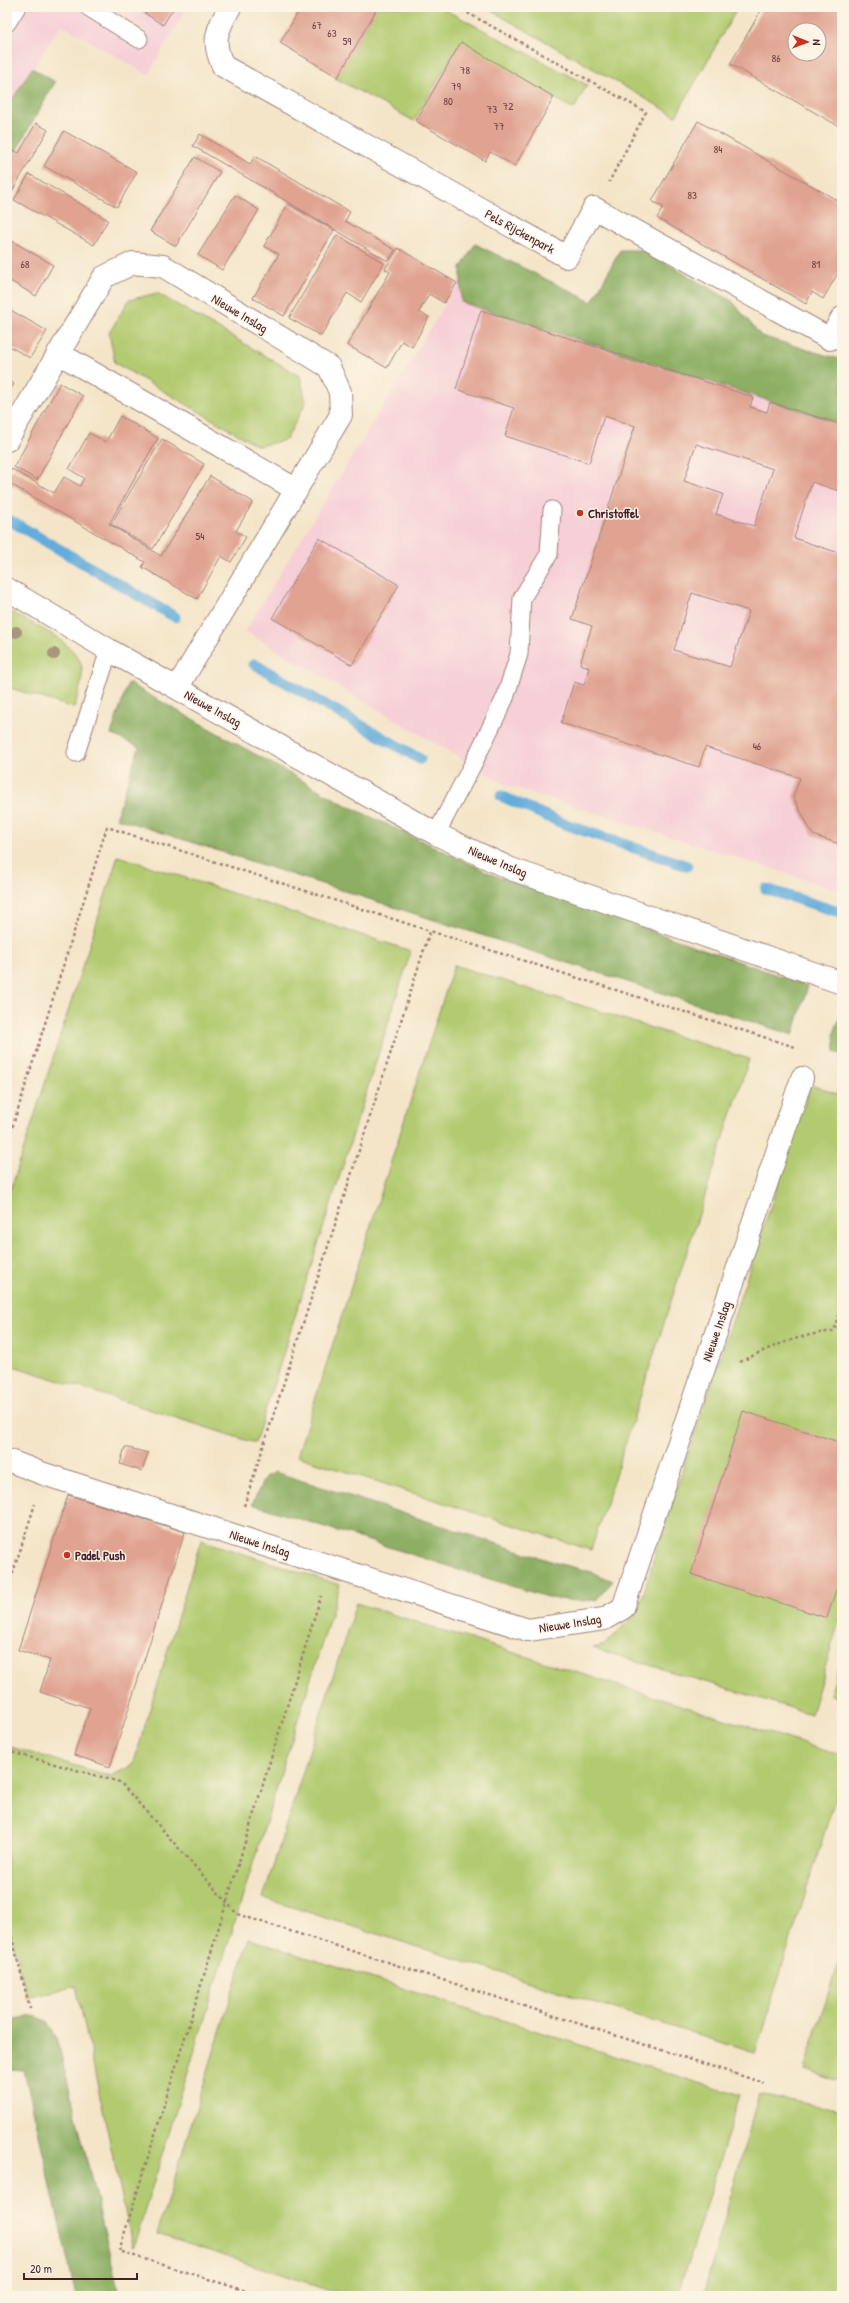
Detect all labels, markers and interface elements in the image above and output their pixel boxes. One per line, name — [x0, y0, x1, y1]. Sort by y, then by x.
house number: 67 — [312, 18, 322, 32]
north arrow — [787, 22, 827, 62]
house number: 63 — [327, 26, 337, 40]
house number: 59 — [343, 34, 351, 48]
text: N — [810, 39, 824, 45]
house number: 86 — [771, 51, 781, 65]
house number: 78 — [460, 63, 470, 77]
house number: 79 — [451, 79, 461, 93]
house number: 80 — [443, 94, 453, 108]
house number: 72 — [503, 99, 513, 113]
house number: 73 — [487, 102, 497, 116]
house number: 77 — [494, 119, 504, 133]
house number: 84 — [714, 142, 722, 156]
house number: 83 — [687, 188, 697, 202]
street label: Pels Rijckenpark — [482, 204, 559, 258]
house number: 68 — [20, 257, 30, 271]
house number: 81 — [812, 257, 820, 271]
street label: Nieuwe Inslag — [209, 289, 272, 337]
place label: Christoffel — [588, 504, 639, 522]
marker: Christoffel — [575, 508, 585, 518]
house number: 54 — [196, 529, 204, 543]
street label: Nieuwe Inslag — [181, 685, 245, 731]
house number: 46 — [753, 739, 762, 753]
street label: Nieuwe Inslag — [466, 840, 531, 882]
street label: Nieuwe Inslag — [697, 1298, 735, 1364]
street label: Nieuwe Inslag — [227, 1525, 293, 1561]
place label: Padel Push — [75, 1546, 125, 1564]
marker: Padel Push — [62, 1550, 72, 1560]
street label: Nieuwe Inslag — [538, 1609, 603, 1637]
scale bar — [24, 2255, 137, 2281]
text: 20 m — [30, 2260, 52, 2277]

